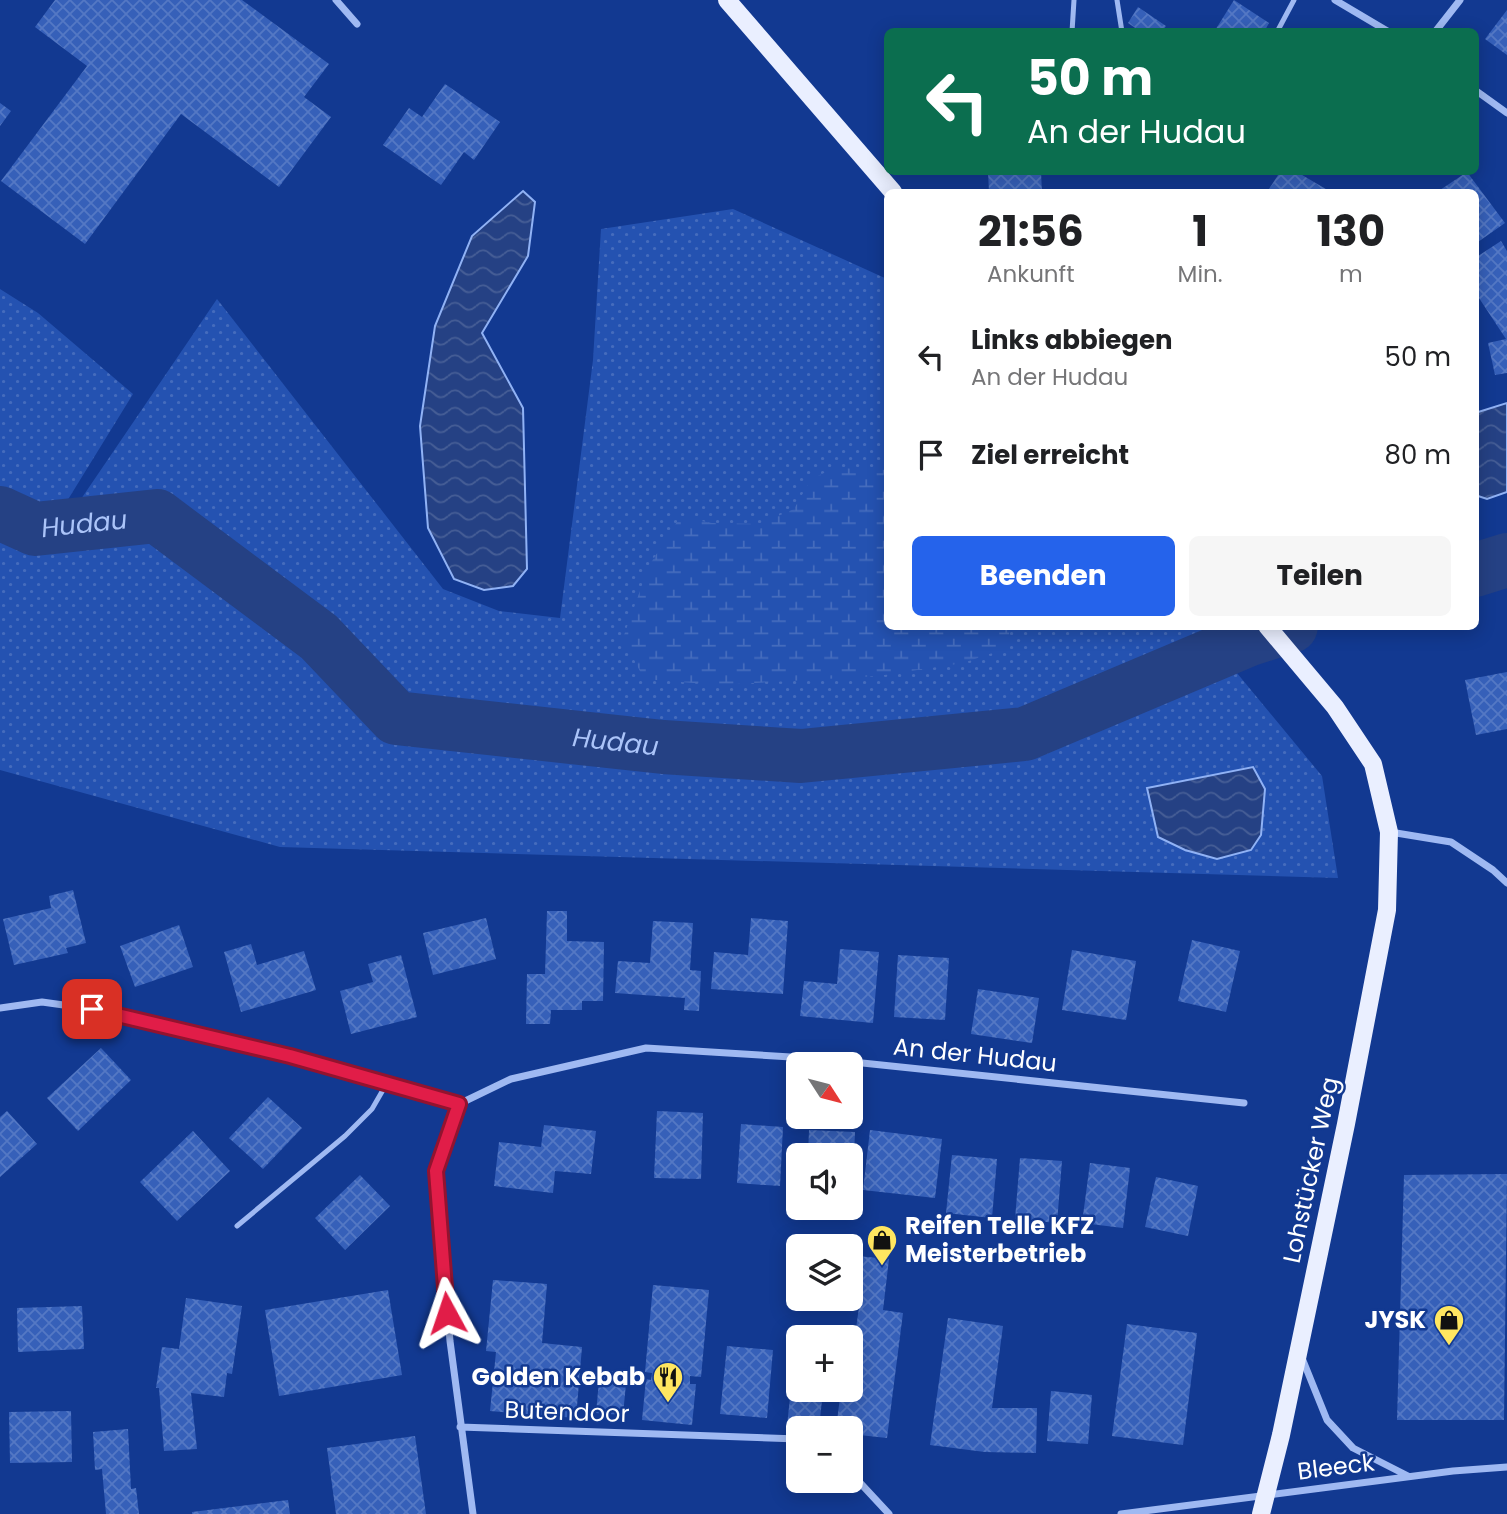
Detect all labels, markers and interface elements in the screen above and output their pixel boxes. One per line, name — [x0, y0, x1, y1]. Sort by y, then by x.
text: 50 m — [1027, 44, 1153, 112]
icon: left — [912, 56, 1003, 147]
text: An der Hudau — [1027, 109, 1246, 154]
text: 21:56 — [978, 202, 1084, 261]
text: 1 — [1192, 202, 1208, 261]
text: 130 — [1317, 202, 1385, 261]
text: Ankunft — [987, 258, 1075, 290]
text: Min. — [1178, 258, 1223, 290]
text: m — [1339, 258, 1363, 290]
text: Links abbiegen — [971, 322, 1173, 358]
icon: left — [912, 338, 950, 376]
text: 50 m — [1385, 339, 1451, 375]
text: An der Hudau — [971, 361, 1128, 393]
icon: arrive — [912, 436, 950, 474]
text: Ziel erreicht — [971, 437, 1129, 473]
text: 80 m — [1385, 437, 1451, 473]
water label: Hudau — [39, 501, 129, 546]
button: Beenden — [912, 536, 1175, 616]
button: Teilen — [1189, 536, 1451, 616]
water label: Hudau — [571, 719, 660, 764]
pin — [62, 979, 122, 1039]
icon: arrive — [73, 990, 111, 1028]
street label: An der Hudau — [892, 1030, 1058, 1079]
north arrow — [786, 1052, 863, 1129]
map controls — [786, 1052, 863, 1493]
street label: Lohstücker Weg — [1275, 1074, 1346, 1266]
button: sound — [786, 1143, 863, 1220]
place label: Reifen Telle KFZ Meisterbetrieb — [905, 1209, 1094, 1270]
shop icon: Reifen Telle KFZ Meisterbetrieb — [865, 1223, 899, 1267]
button: layers — [786, 1234, 863, 1311]
position arrow — [410, 1276, 484, 1350]
place label: JYSK — [1365, 1303, 1426, 1336]
shop icon: JYSK — [1432, 1303, 1466, 1347]
button: + — [786, 1325, 863, 1402]
place label: Golden Kebab — [472, 1360, 645, 1393]
restaurant icon: Golden Kebab — [651, 1360, 685, 1404]
street label: Butendoor — [504, 1393, 630, 1430]
button: − — [786, 1416, 863, 1493]
street label: Bleeck — [1296, 1445, 1377, 1488]

